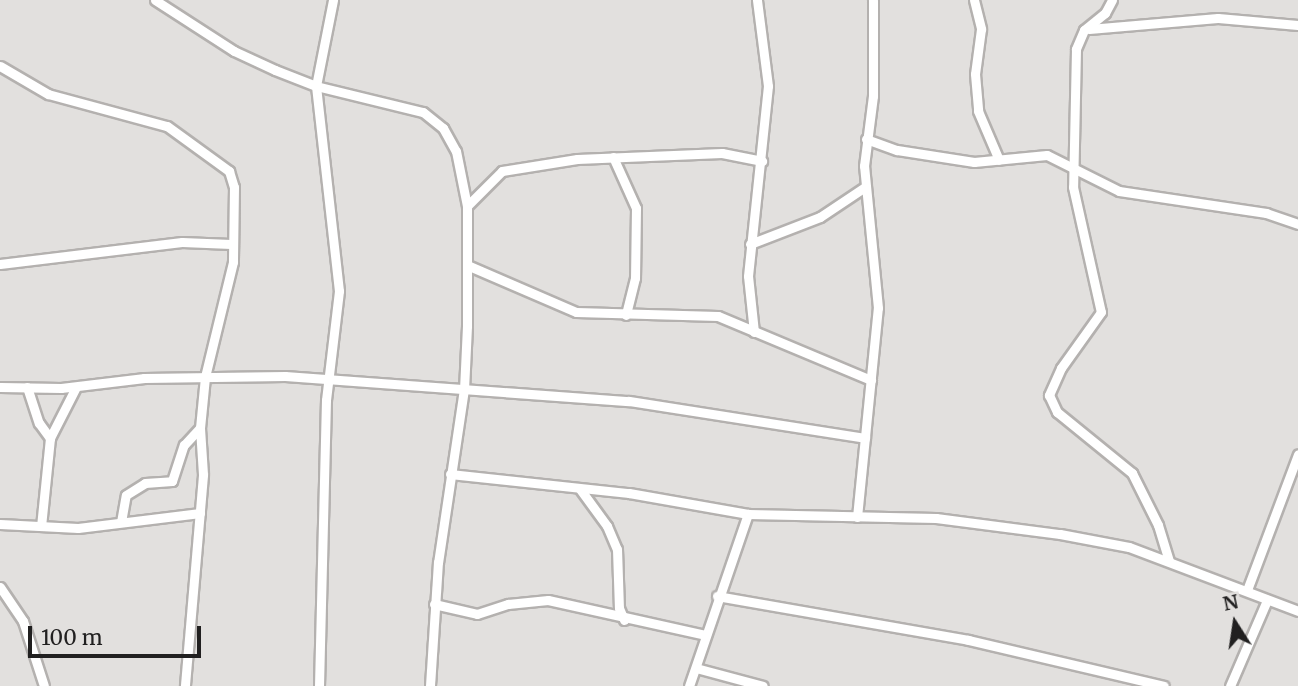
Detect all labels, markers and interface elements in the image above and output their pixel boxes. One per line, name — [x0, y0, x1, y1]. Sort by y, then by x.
north arrow — [1200, 588, 1270, 658]
text: N — [1221, 589, 1240, 616]
scale bar — [32, 612, 205, 656]
text: 100 m — [41, 624, 103, 651]

